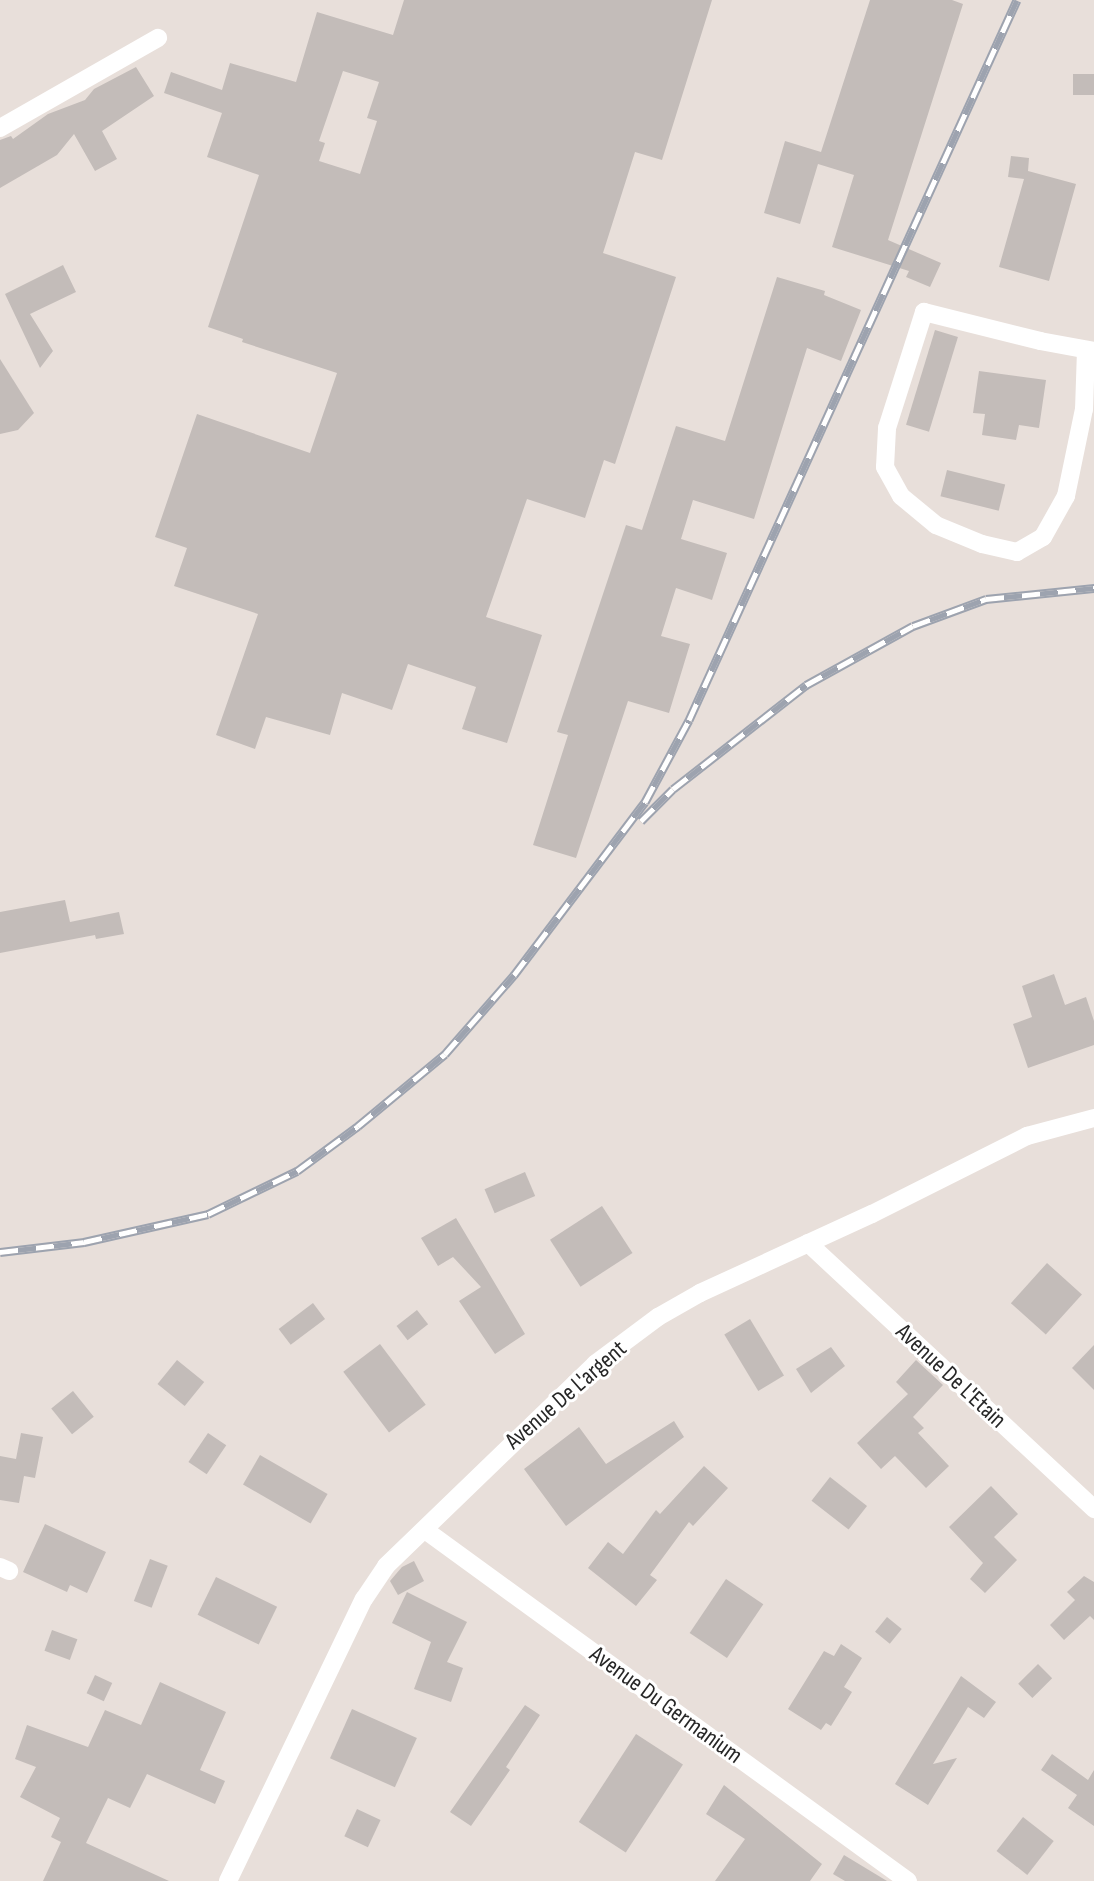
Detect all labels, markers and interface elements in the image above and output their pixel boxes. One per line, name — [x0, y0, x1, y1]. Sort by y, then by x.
street label: Avenue De L'Etain — [890, 1318, 1012, 1434]
street label: Avenue De L'argent — [499, 1334, 633, 1456]
street label: Avenue Du Germanium — [584, 1640, 748, 1770]

